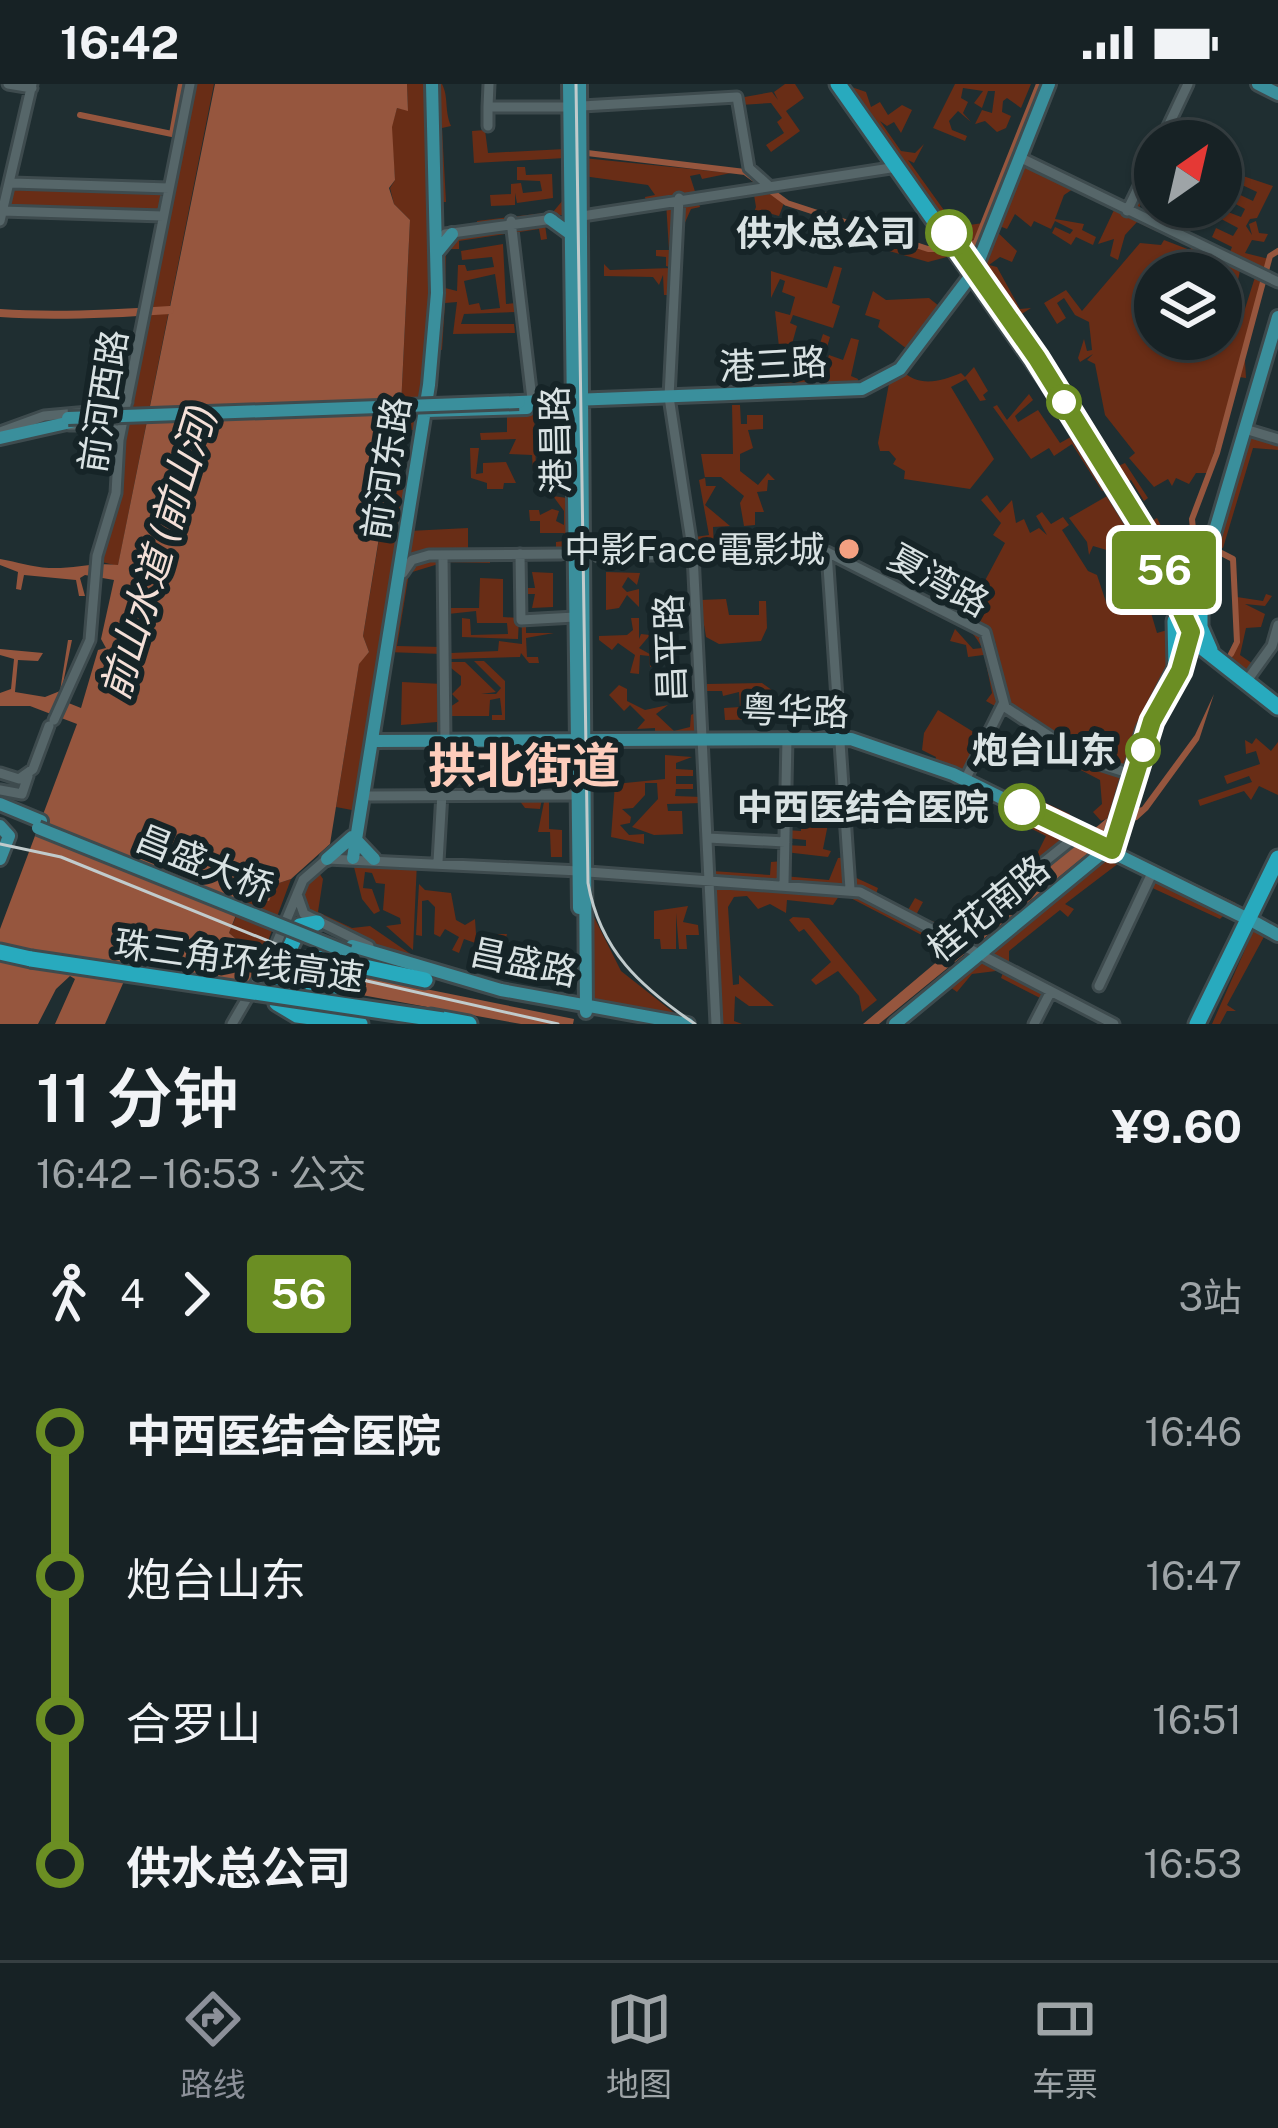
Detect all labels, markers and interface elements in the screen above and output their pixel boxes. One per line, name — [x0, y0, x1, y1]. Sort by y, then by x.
text: 16:42 — [60, 16, 179, 69]
north arrow — [1134, 120, 1242, 228]
map controls — [1134, 120, 1242, 360]
marker: 供水总公司 — [927, 211, 971, 255]
place label: 供水总公司 — [736, 212, 916, 254]
button: layers — [1134, 252, 1242, 360]
street label: 前河西路 — [71, 327, 135, 475]
street label: 港三路 — [718, 340, 828, 388]
street label: 港昌路 — [533, 386, 577, 494]
unlabelled marker — [1048, 386, 1080, 418]
street label: 前河东路 — [354, 394, 418, 542]
water label: 前山水道 (前山河) — [91, 399, 225, 705]
place label: 中影Face電影城 — [564, 528, 825, 570]
line badge: 56 — [1110, 531, 1218, 609]
street label: 夏湾路 — [882, 535, 996, 625]
marker: 中影Face電影城 — [836, 536, 862, 562]
text: 56 — [1136, 545, 1192, 594]
street label: 昌平路 — [647, 593, 693, 703]
street label: 粤华路 — [740, 688, 850, 734]
place label: 炮台山东 — [972, 729, 1116, 771]
marker: 炮台山东 — [1127, 734, 1159, 766]
district label: 拱北街道 — [428, 737, 620, 794]
marker: 中西医结合医院 — [1000, 785, 1044, 829]
place label: 中西医结合医院 — [737, 786, 989, 828]
street label: 昌盛大桥 — [130, 817, 280, 909]
street label: 桂花南路 — [919, 846, 1057, 970]
street label: 珠三角环线高速 — [111, 922, 367, 998]
street label: 昌盛路 — [467, 930, 581, 994]
text: 11 分钟 — [36, 1059, 239, 1137]
text: ¥9.60 — [1112, 1100, 1242, 1153]
text: 16:42 – 16:53 · 公交 — [36, 1151, 366, 1197]
icon: walk — [36, 1261, 102, 1327]
icon: forward — [163, 1261, 229, 1327]
text: 56 — [271, 1269, 327, 1318]
text: 4 — [120, 1271, 145, 1317]
text: 3站 — [1178, 1274, 1242, 1320]
text: 中西医结合医院 — [126, 1409, 441, 1462]
text: 16:46 — [1145, 1409, 1242, 1455]
text: 炮台山东 — [126, 1553, 306, 1606]
text: 16:47 — [1145, 1553, 1242, 1599]
text: 合罗山 — [126, 1697, 261, 1750]
text: 16:51 — [1152, 1697, 1242, 1743]
text: 供水总公司 — [126, 1841, 351, 1894]
text: 16:53 — [1144, 1841, 1242, 1887]
tab: 路线 — [180, 1986, 246, 2106]
tab: 地图 — [606, 1986, 672, 2106]
tab: 车票 — [1032, 1986, 1098, 2106]

